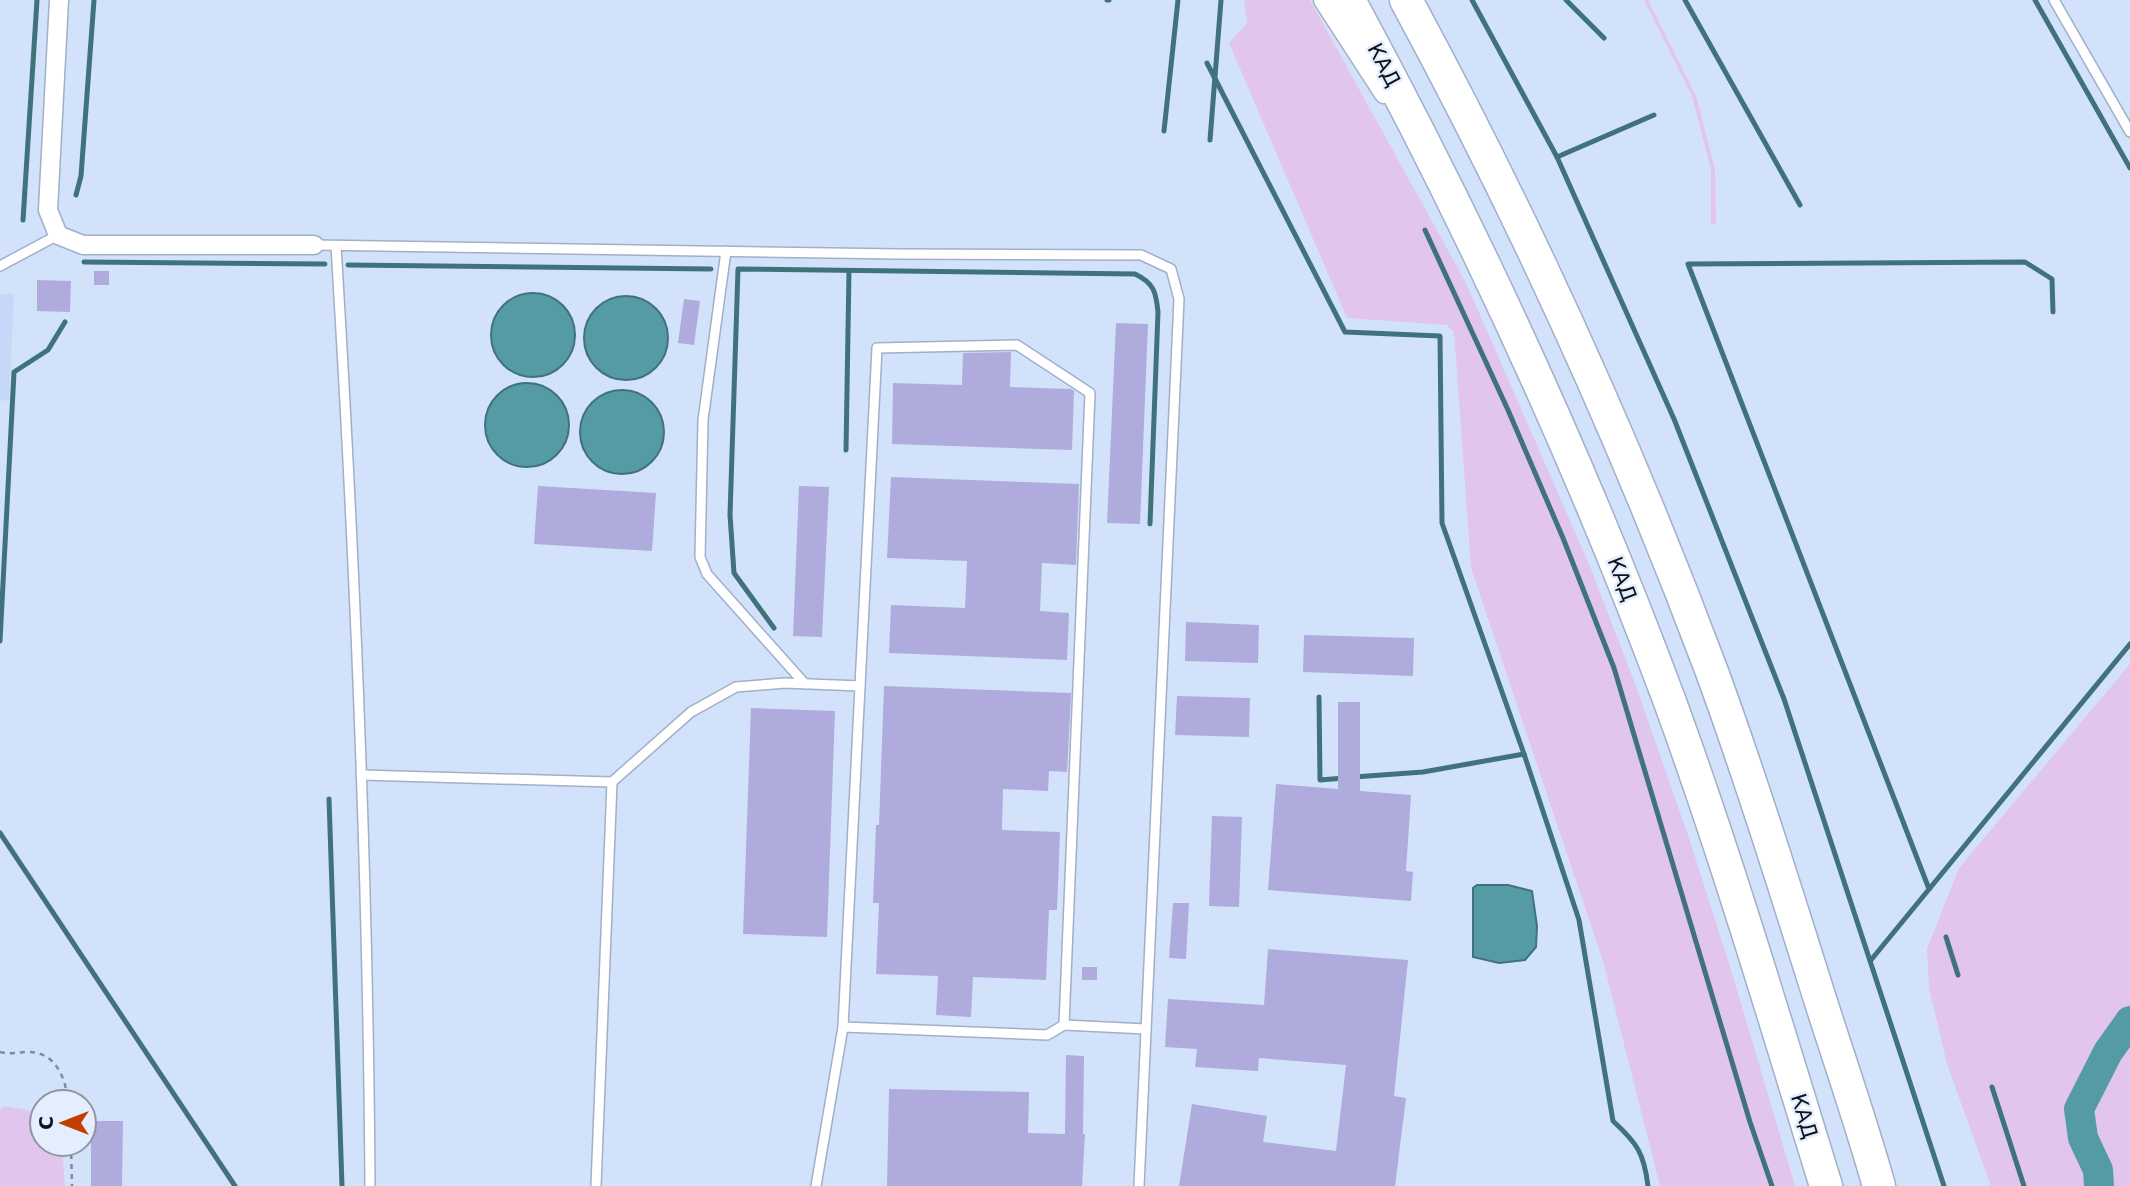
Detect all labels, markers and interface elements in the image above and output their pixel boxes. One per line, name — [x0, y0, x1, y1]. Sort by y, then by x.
street label: КАД — [1363, 39, 1405, 91]
street label: КАД — [1603, 553, 1641, 605]
north arrow — [28, 1088, 98, 1158]
street label: КАД — [1786, 1091, 1822, 1141]
text: С — [35, 1116, 57, 1130]

